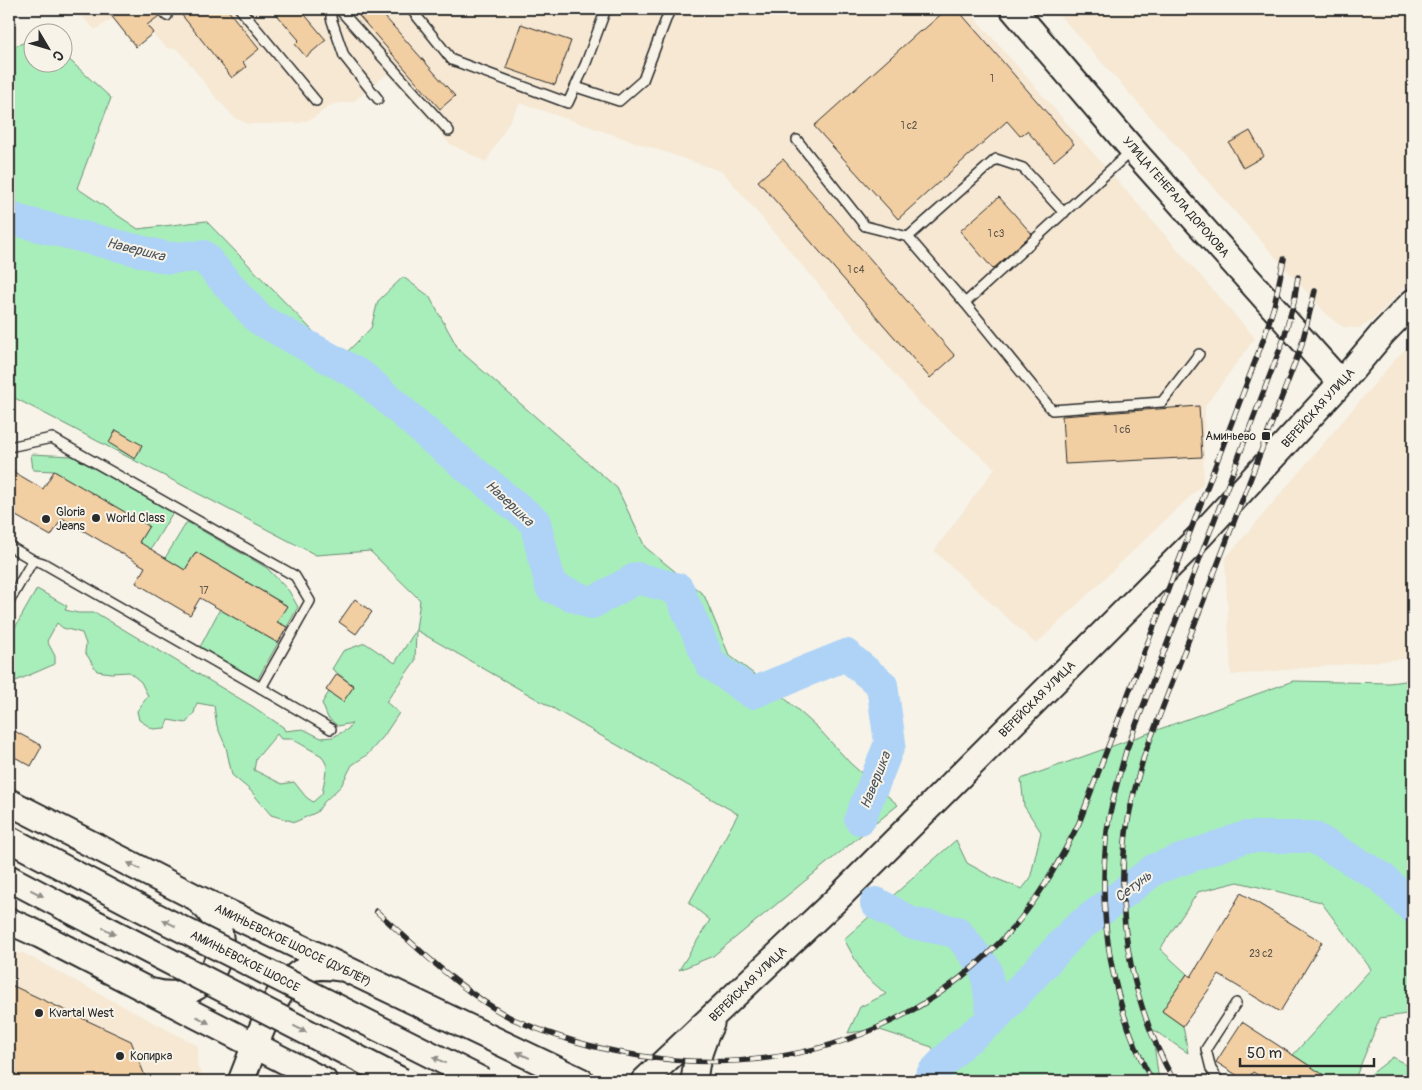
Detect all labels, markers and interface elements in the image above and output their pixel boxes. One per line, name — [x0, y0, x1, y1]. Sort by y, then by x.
north arrow — [22, 22, 72, 72]
text: С — [48, 47, 67, 65]
house number: 1 — [990, 73, 994, 85]
house number: 1 с2 — [901, 120, 918, 132]
street label: УЛИЦА ГЕНЕРАЛА ДОРОХОВА — [1119, 134, 1232, 261]
house number: 1 с3 — [988, 228, 1005, 240]
water label: Навершка — [105, 234, 168, 265]
house number: 1 с4 — [848, 264, 865, 276]
street label: ВЕРЕЙСКАЯ УЛИЦА — [1279, 365, 1358, 451]
house number: 1 с6 — [1114, 424, 1131, 436]
place label: Аминьево — [1205, 429, 1257, 444]
marker: Аминьево — [1260, 430, 1272, 442]
water label: Навершка — [482, 477, 538, 531]
place label: Gloria Jeans — [56, 505, 86, 534]
place label: World Class — [106, 511, 166, 526]
marker: World Class — [90, 512, 102, 524]
marker: Gloria Jeans — [40, 513, 52, 525]
house number: 17 — [199, 585, 209, 597]
street label: ВЕРЕЙСКАЯ УЛИЦА — [996, 658, 1079, 741]
water label: Навершка — [856, 748, 895, 811]
one-way arrow — [127, 862, 141, 870]
water label: Сетунь — [1111, 867, 1156, 906]
one-way arrow — [30, 889, 45, 897]
street label: АМИНЬЕВСКОЕ ШОССЕ (ДУБЛЁР) — [212, 901, 374, 989]
one-way arrow — [162, 919, 177, 927]
one-way arrow — [102, 927, 116, 935]
street label: АМИНЬЕВСКОЕ ШОССЕ — [188, 927, 302, 995]
street label: ВЕРЕЙСКАЯ УЛИЦА — [706, 943, 790, 1025]
house number: 23 с2 — [1249, 948, 1273, 960]
place label: Kvartal West — [49, 1006, 114, 1021]
marker: Kvartal West — [33, 1007, 45, 1019]
one-way arrow — [196, 1016, 210, 1024]
one-way arrow — [293, 1025, 307, 1033]
scale bar — [1240, 1035, 1373, 1067]
text: 50 m — [1247, 1044, 1282, 1063]
place label: Копирка — [130, 1049, 173, 1064]
marker: Копирка — [114, 1050, 126, 1062]
one-way arrow — [516, 1051, 531, 1059]
one-way arrow — [432, 1055, 447, 1064]

